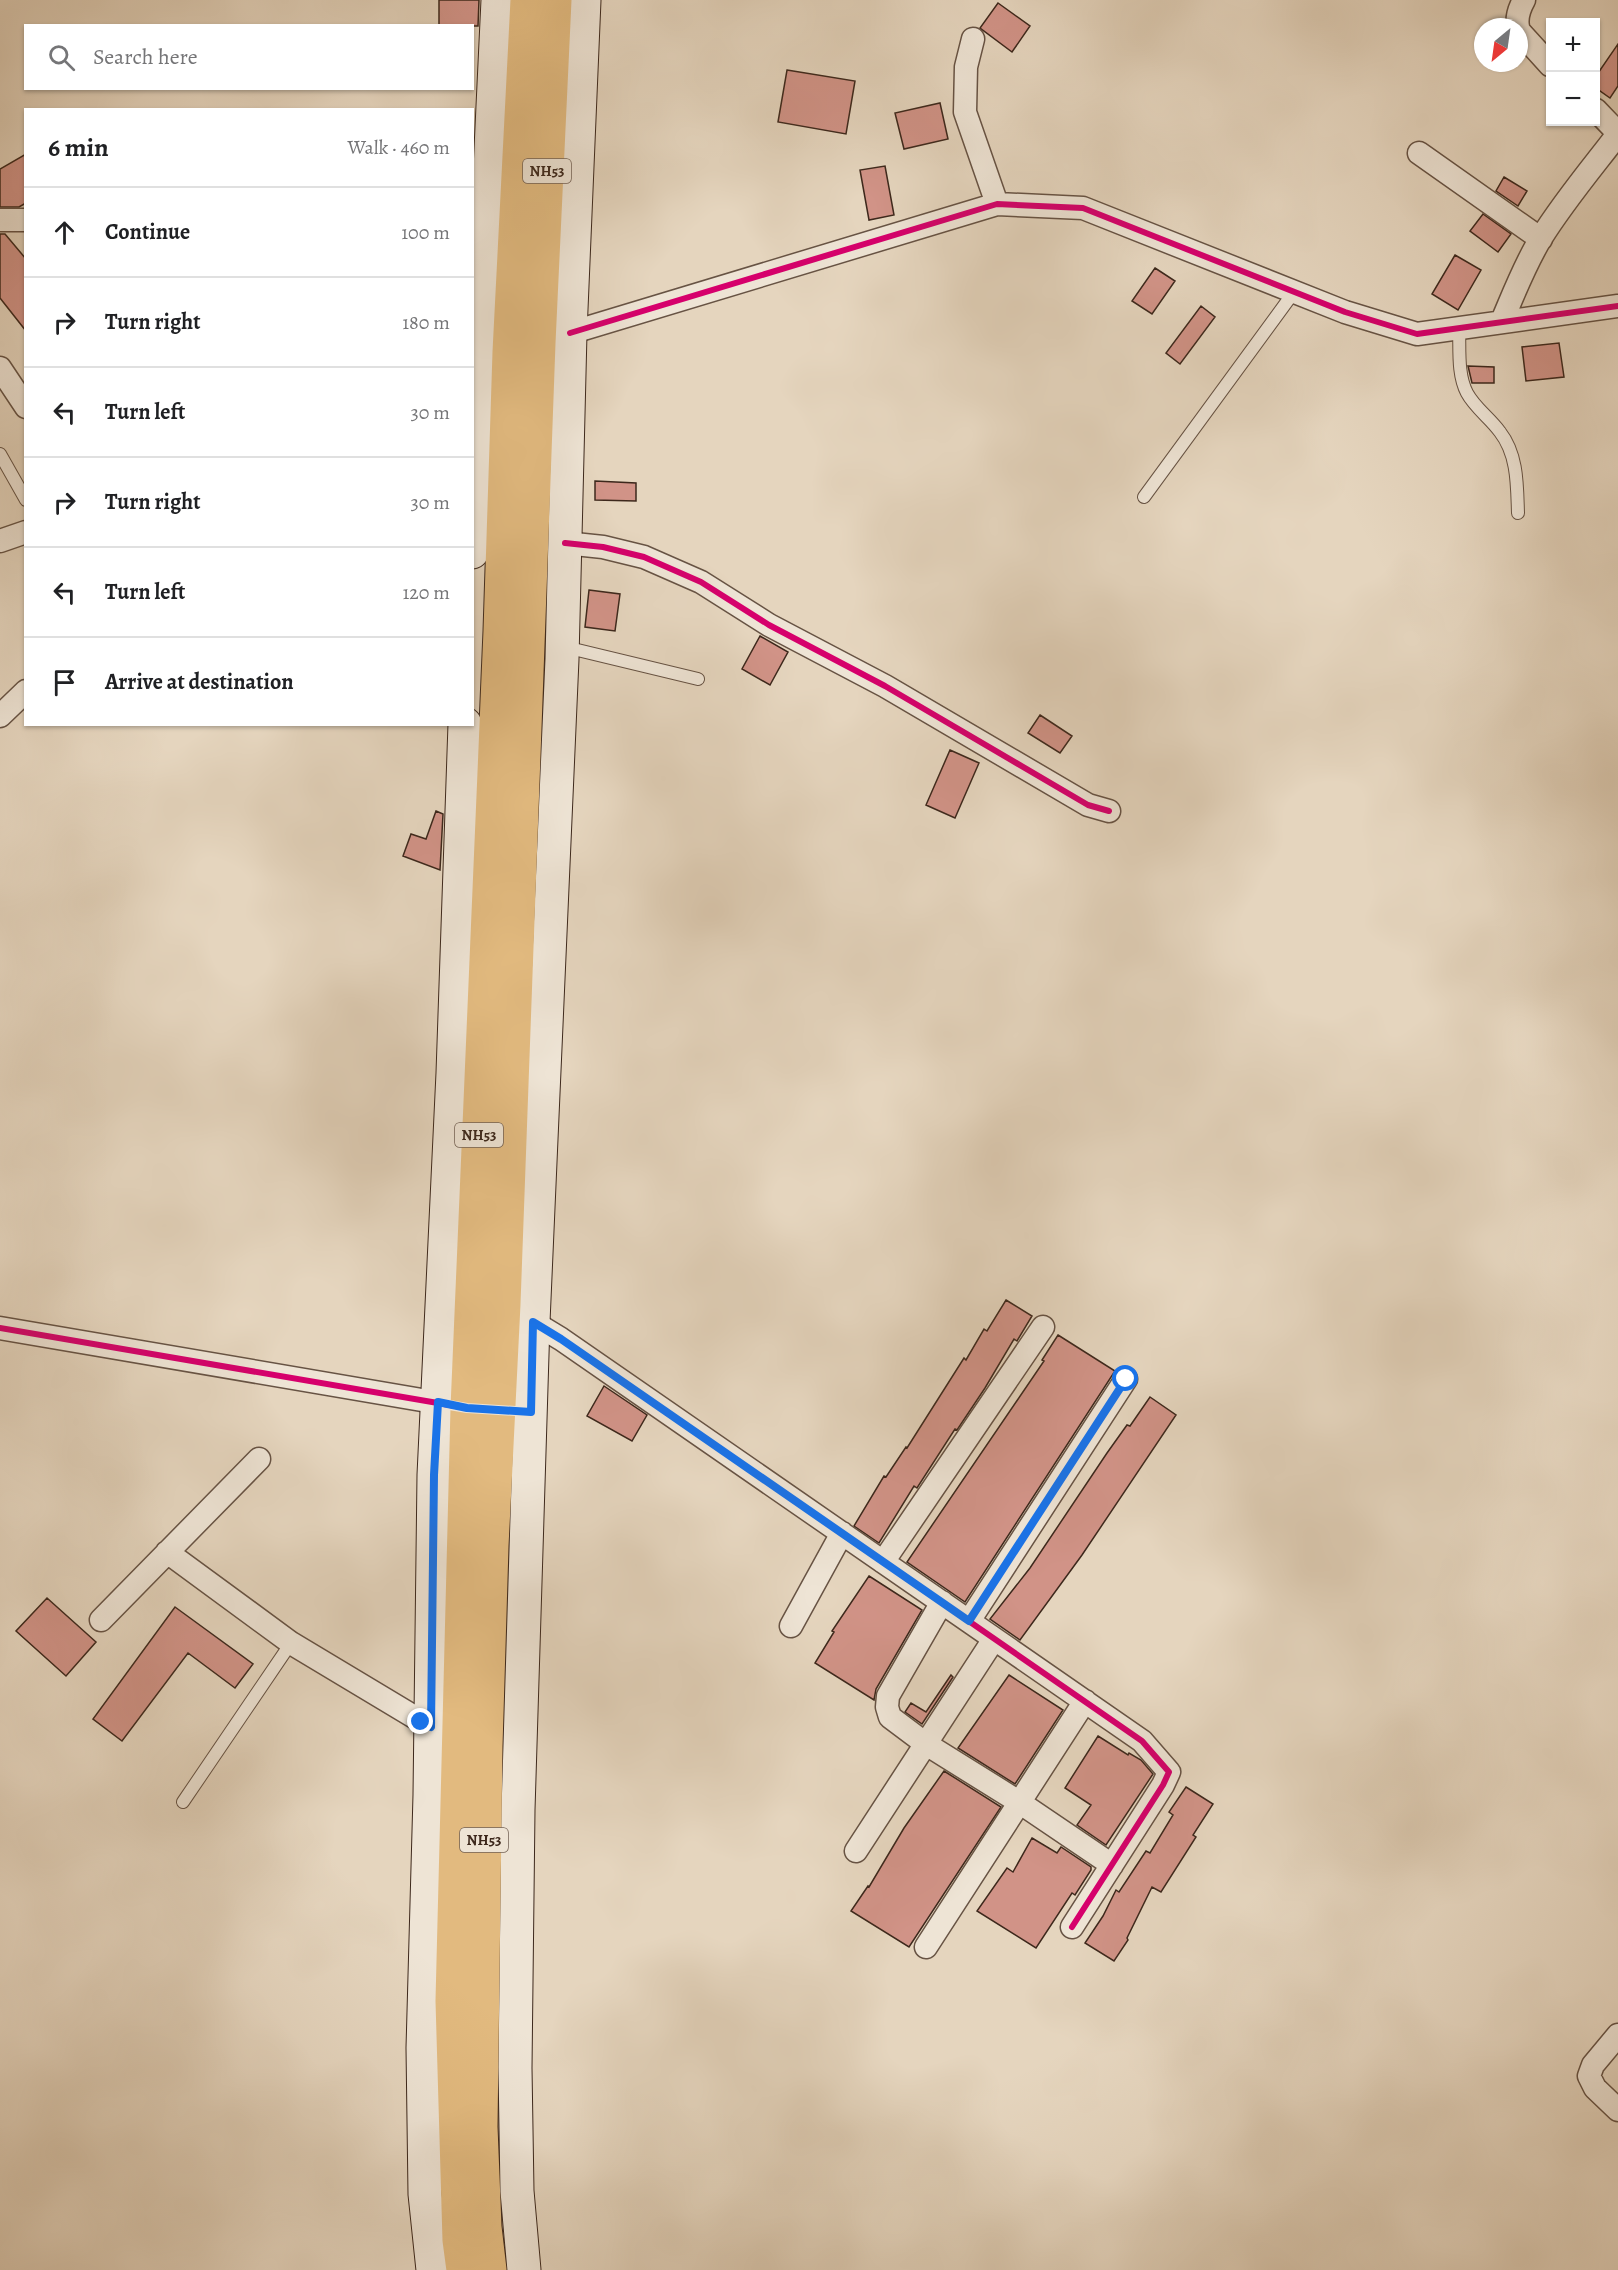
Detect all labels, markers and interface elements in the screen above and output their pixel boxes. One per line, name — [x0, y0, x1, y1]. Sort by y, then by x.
north arrow — [1474, 18, 1528, 72]
map controls — [1546, 18, 1600, 126]
button: + — [1546, 18, 1600, 72]
search box — [24, 24, 474, 90]
icon: search — [45, 41, 78, 74]
text: Search here — [93, 42, 198, 72]
button: − — [1546, 72, 1600, 126]
text: 6 min — [48, 130, 109, 165]
text: Walk · 460 m — [347, 134, 450, 161]
road number: NH53 — [523, 159, 571, 183]
icon: ahead — [48, 216, 81, 249]
text: Continue — [105, 217, 190, 247]
text: 100 m — [401, 219, 450, 246]
icon: right — [48, 306, 81, 339]
text: Turn right — [105, 307, 201, 337]
text: 180 m — [402, 309, 450, 336]
icon: left — [48, 396, 81, 429]
text: Turn left — [105, 397, 185, 427]
text: 30 m — [410, 399, 450, 426]
icon: right — [48, 486, 81, 519]
text: Turn right — [105, 487, 201, 517]
text: 30 m — [410, 489, 450, 516]
icon: left — [48, 576, 81, 609]
text: Turn left — [105, 577, 185, 607]
text: 120 m — [402, 579, 450, 606]
icon: arrive — [48, 666, 81, 699]
text: Arrive at destination — [105, 667, 294, 697]
road number: NH53 — [455, 1123, 503, 1147]
route start — [1112, 1365, 1138, 1391]
route end — [407, 1708, 433, 1734]
road number: NH53 — [460, 1828, 508, 1852]

